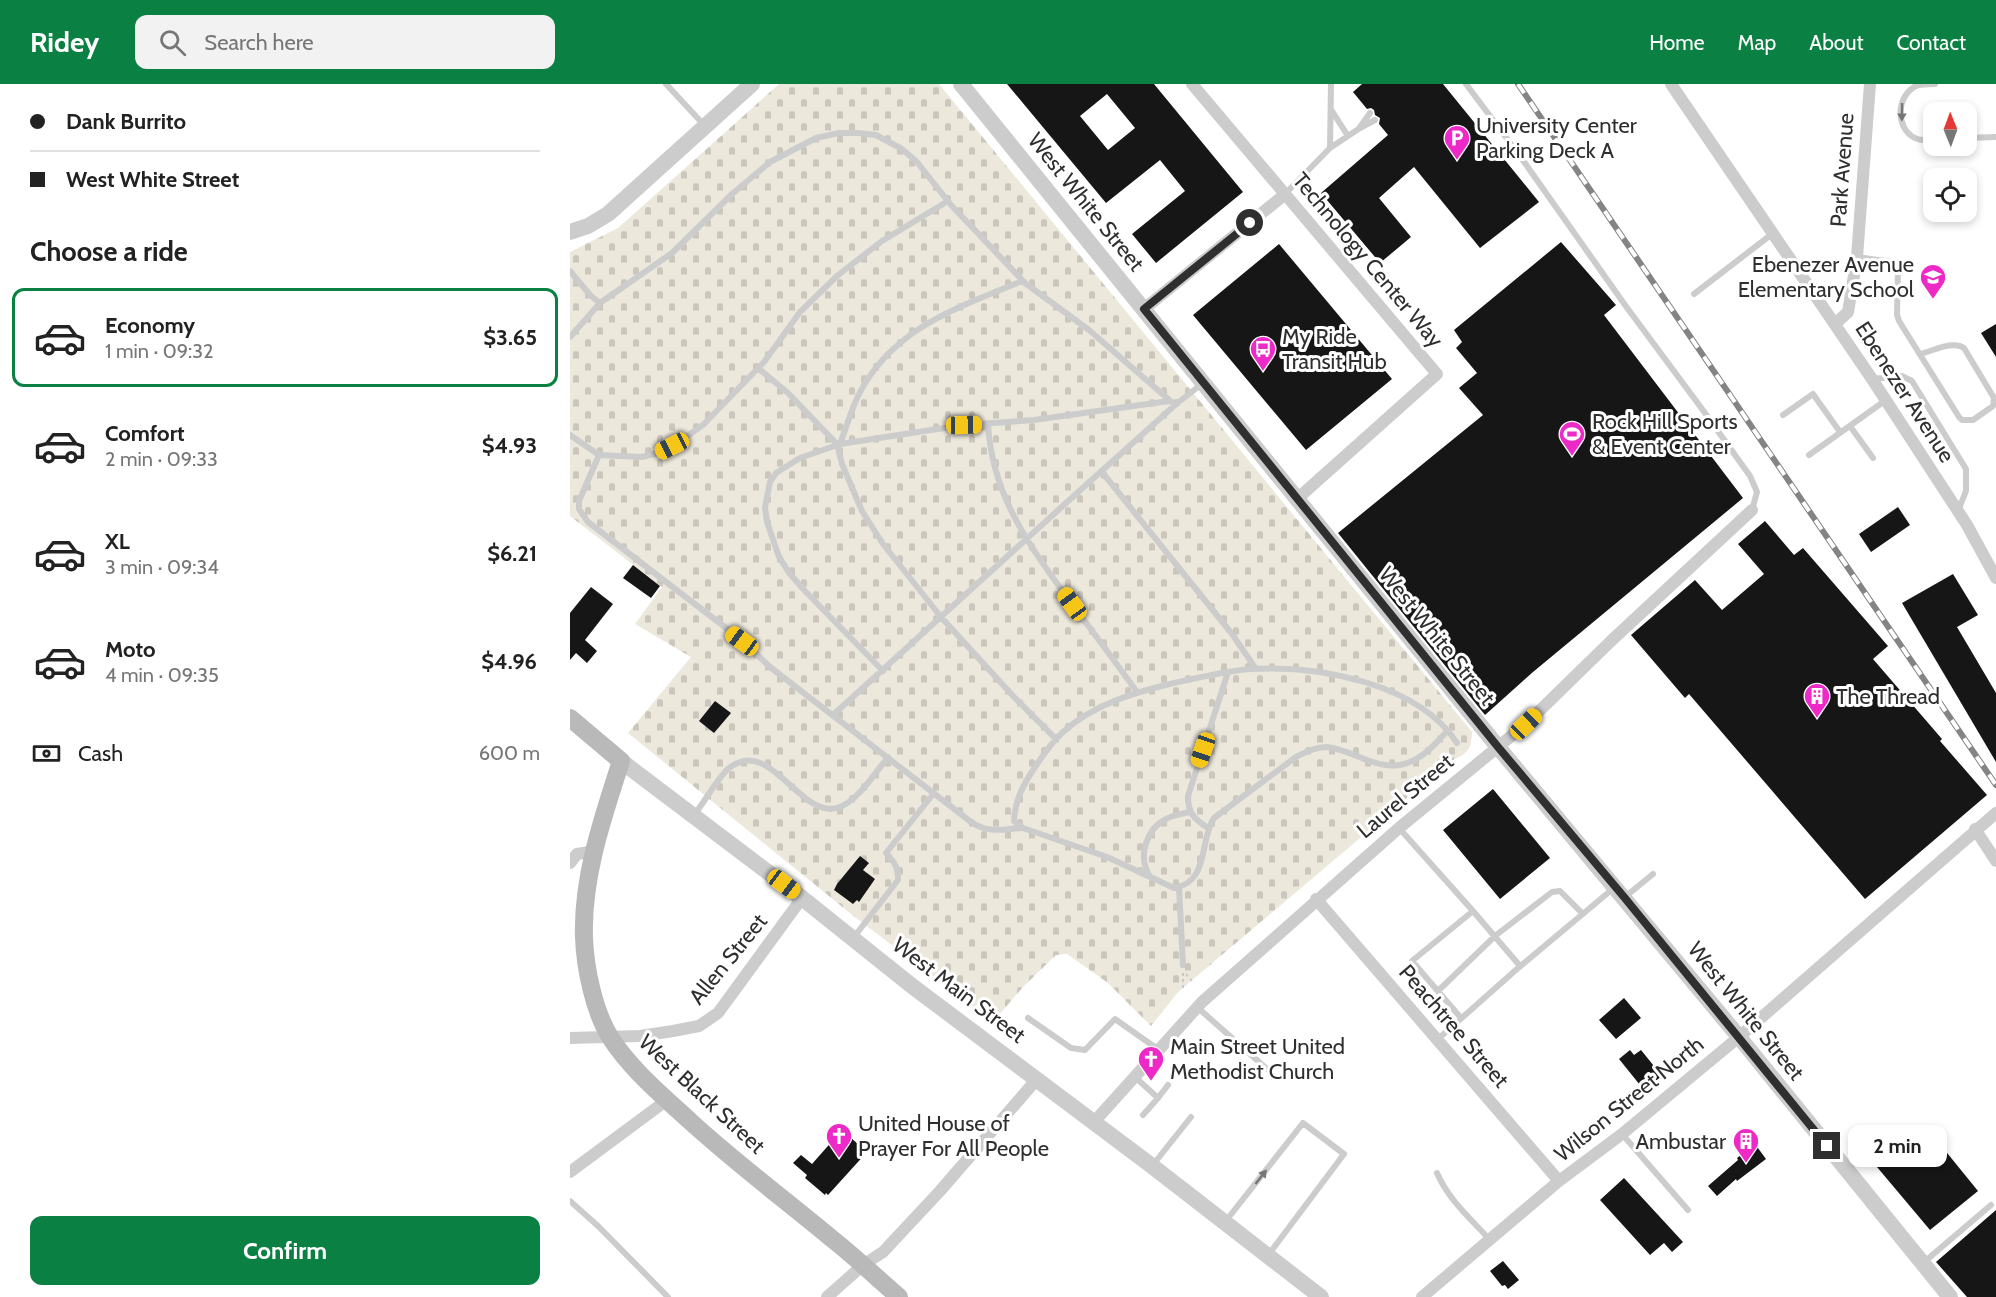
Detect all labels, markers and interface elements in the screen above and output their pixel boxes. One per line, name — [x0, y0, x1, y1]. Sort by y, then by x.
search box — [135, 15, 555, 69]
text: Ridey — [30, 25, 99, 59]
icon: search — [156, 26, 189, 59]
text: Search here — [204, 29, 314, 56]
text: Home — [1649, 30, 1705, 55]
text: Map — [1738, 30, 1776, 55]
text: About — [1809, 30, 1863, 55]
text: Contact — [1896, 30, 1966, 55]
one-way arrow — [1897, 102, 1907, 121]
north arrow — [1923, 102, 1977, 156]
map controls — [1923, 102, 1977, 222]
text: Dank Burrito — [66, 108, 186, 135]
place label: University Center Parking Deck A — [1476, 112, 1637, 164]
street label: Park Avenue — [1825, 112, 1859, 228]
parking icon: University Center Parking Deck A — [1442, 123, 1472, 161]
street label: West White Street — [1022, 127, 1150, 277]
text: West White Street — [66, 166, 239, 193]
street label: Technology Center Way — [1287, 167, 1449, 353]
button: locate — [1923, 168, 1977, 222]
route start — [1236, 209, 1263, 236]
text: Choose a ride — [30, 235, 188, 268]
place label: Ebenezer Avenue Elementary School — [1738, 251, 1915, 303]
school or university icon: Ebenezer Avenue Elementary School — [1918, 262, 1948, 300]
icon: car — [33, 311, 87, 365]
text: Economy — [105, 312, 195, 339]
street label: Ebenezer Avenue — [1849, 317, 1961, 467]
place label: My Ride Transit Hub — [1282, 323, 1387, 375]
text: $3.65 — [483, 324, 537, 351]
bus stop icon: My Ride Transit Hub — [1248, 334, 1278, 372]
text: 1 min · 09:32 — [105, 339, 214, 363]
place label: Rock Hill Sports & Event Center — [1592, 408, 1738, 460]
car — [946, 416, 982, 434]
icon: car — [33, 419, 87, 473]
sports icon: Rock Hill Sports & Event Center — [1557, 419, 1587, 457]
text: Comfort — [105, 420, 184, 447]
car — [652, 430, 692, 462]
text: $4.93 — [482, 432, 537, 459]
text: 2 min · 09:33 — [105, 447, 218, 471]
icon: car — [33, 527, 87, 581]
text: XL — [105, 528, 130, 555]
text: $6.21 — [487, 540, 537, 567]
text: 3 min · 09:34 — [105, 555, 219, 579]
street label: West White Street — [1373, 561, 1501, 711]
car — [1054, 584, 1090, 624]
car — [722, 623, 762, 659]
icon: car — [33, 635, 87, 689]
text: Moto — [105, 636, 156, 663]
text: $4.96 — [481, 648, 537, 675]
text: 4 min · 09:35 — [105, 663, 219, 687]
building icon: The Thread — [1802, 681, 1832, 719]
place label: The Thread — [1836, 683, 1940, 710]
car — [1507, 705, 1545, 743]
car — [1189, 730, 1217, 770]
icon: cash — [30, 737, 63, 770]
text: Cash — [78, 740, 123, 767]
text: 600 m — [479, 741, 540, 765]
street label: Laurel Street — [1351, 747, 1459, 844]
car — [764, 866, 804, 902]
street label: Allen Street — [683, 908, 773, 1010]
street label: West Main Street — [887, 931, 1031, 1049]
street label: West White Street — [1682, 936, 1810, 1086]
street label: Peachtree Street — [1393, 959, 1515, 1093]
street label: West Black Street — [633, 1029, 771, 1160]
street label: Wilson Street North — [1549, 1031, 1709, 1167]
place label: Main Street United Methodist Church — [1170, 1033, 1345, 1085]
church icon: Main Street United Methodist Church — [1136, 1044, 1166, 1082]
place label: United House of Prayer For All People — [858, 1110, 1049, 1162]
church icon: United House of Prayer For All People — [824, 1121, 854, 1159]
callout: 2 min — [1848, 1125, 1947, 1167]
building icon: Ambustar — [1731, 1126, 1761, 1164]
place label: Ambustar — [1635, 1128, 1726, 1155]
route end — [1813, 1132, 1840, 1159]
text: 2 min — [1873, 1134, 1922, 1158]
one-way arrow — [1254, 1169, 1266, 1184]
button: Confirm — [30, 1216, 540, 1285]

